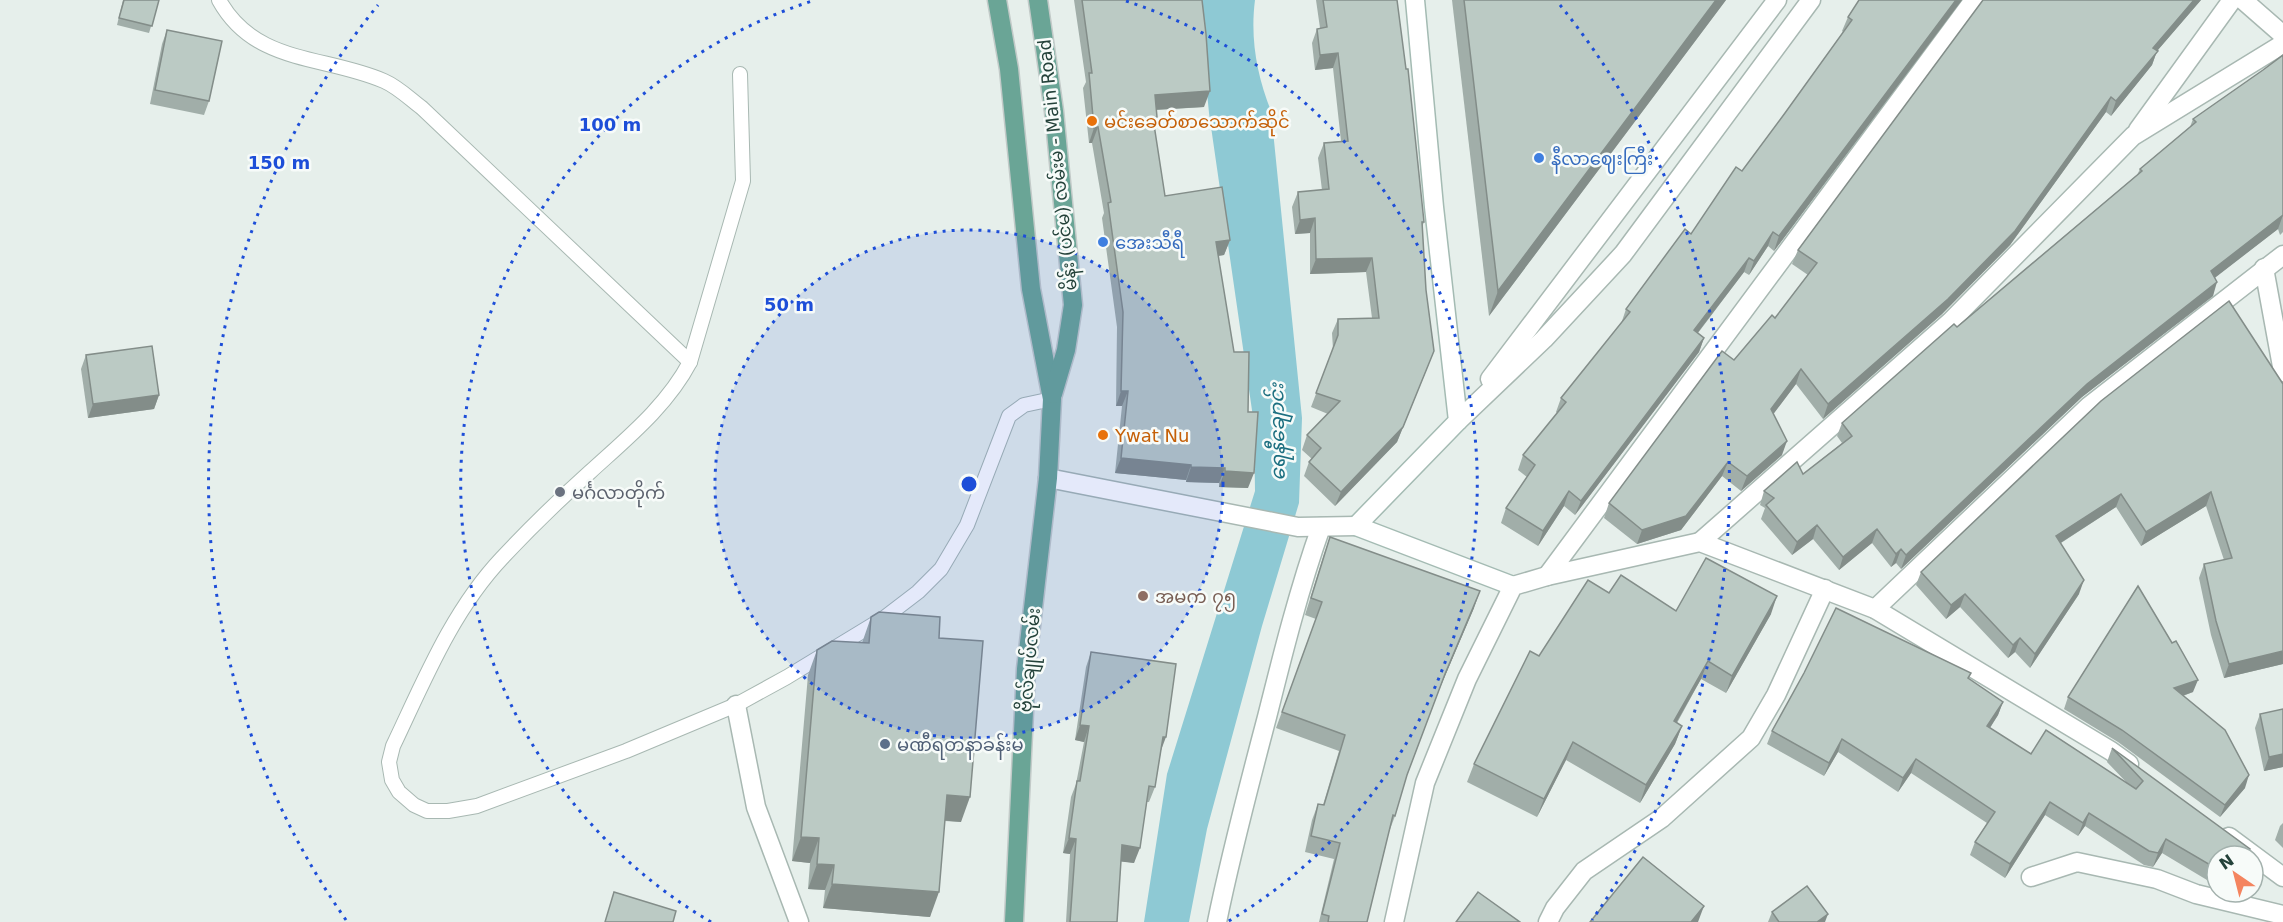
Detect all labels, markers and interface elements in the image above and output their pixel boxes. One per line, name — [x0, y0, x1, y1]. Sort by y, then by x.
street label: မိန်း (ပင်မ) လမ်းမ - Main Road — [1030, 38, 1086, 292]
place label: မင်းခေတ်စာသောက်ဆိုင် — [1104, 108, 1290, 137]
text: 100 m — [579, 114, 641, 135]
marker: မင်းခေတ်စာသောက်ဆိုင် — [1085, 114, 1099, 128]
place label: နီလာ‌ဈေးကြီး — [1551, 145, 1653, 174]
marker: နီလာ‌ဈေးကြီး — [1532, 151, 1546, 165]
text: 150 m — [248, 152, 310, 173]
place label: အေးသီရီ — [1115, 229, 1185, 258]
marker: အေးသီရီ — [1096, 235, 1110, 249]
text: 50 m — [764, 294, 814, 315]
water label: ရေနီချောင်း — [1262, 382, 1295, 481]
place label: Ywat Nu — [1114, 425, 1189, 446]
marker: Ywat Nu — [1096, 428, 1110, 442]
centre of rings — [959, 474, 979, 494]
place label: မင်္ဂလာတိုက် — [572, 479, 665, 508]
marker: မင်္ဂလာတိုက် — [553, 485, 567, 499]
place label: အမက ၇၅ — [1155, 586, 1236, 612]
marker: အမက ၇၅ — [1136, 589, 1150, 603]
street label: ဗိုလ်‌ချုပ်‌လမ်း — [1011, 607, 1049, 714]
place label: မဏီရတနာခန်းမ — [897, 731, 1024, 760]
marker: မဏီရတနာခန်းမ — [878, 737, 892, 751]
north arrow — [2205, 844, 2265, 904]
text: N — [2216, 851, 2238, 874]

